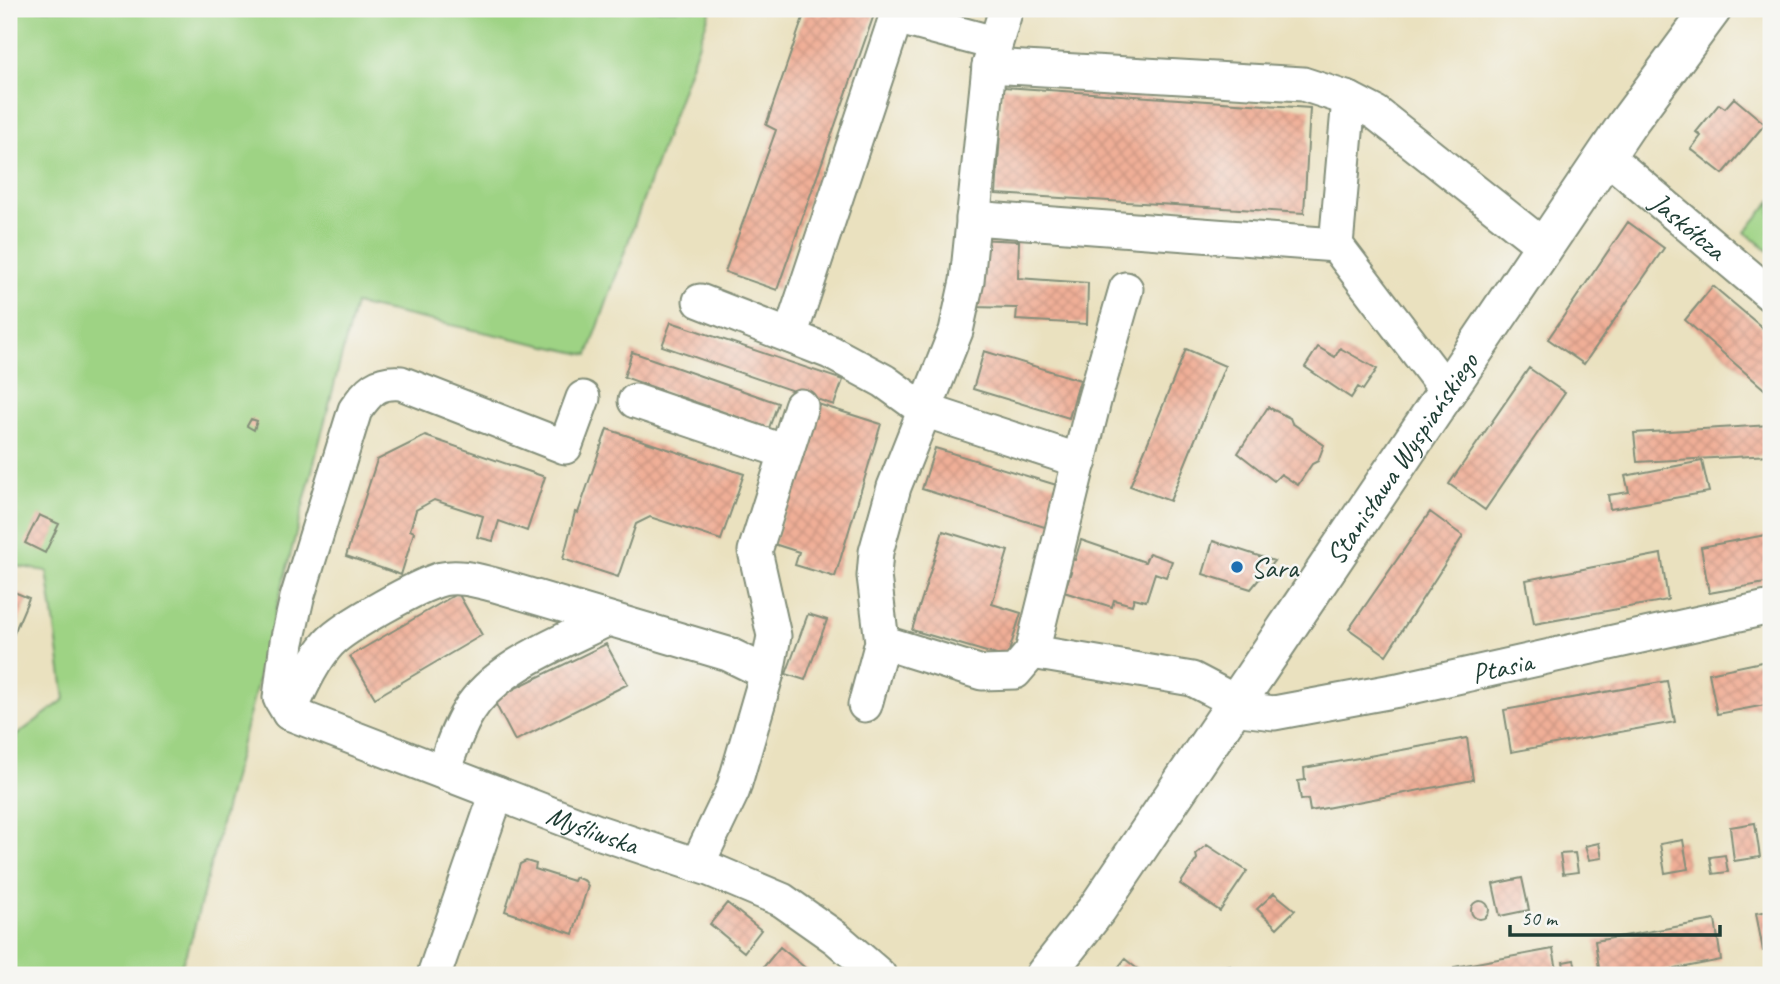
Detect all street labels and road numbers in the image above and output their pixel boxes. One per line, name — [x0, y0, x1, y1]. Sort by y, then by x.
street label: Jaskółcza — [1642, 183, 1735, 268]
street label: Stanisława Wyspiańskiego — [1318, 344, 1486, 571]
street label: Ptasia — [1468, 643, 1538, 691]
street label: Myśliwska — [542, 797, 644, 862]

